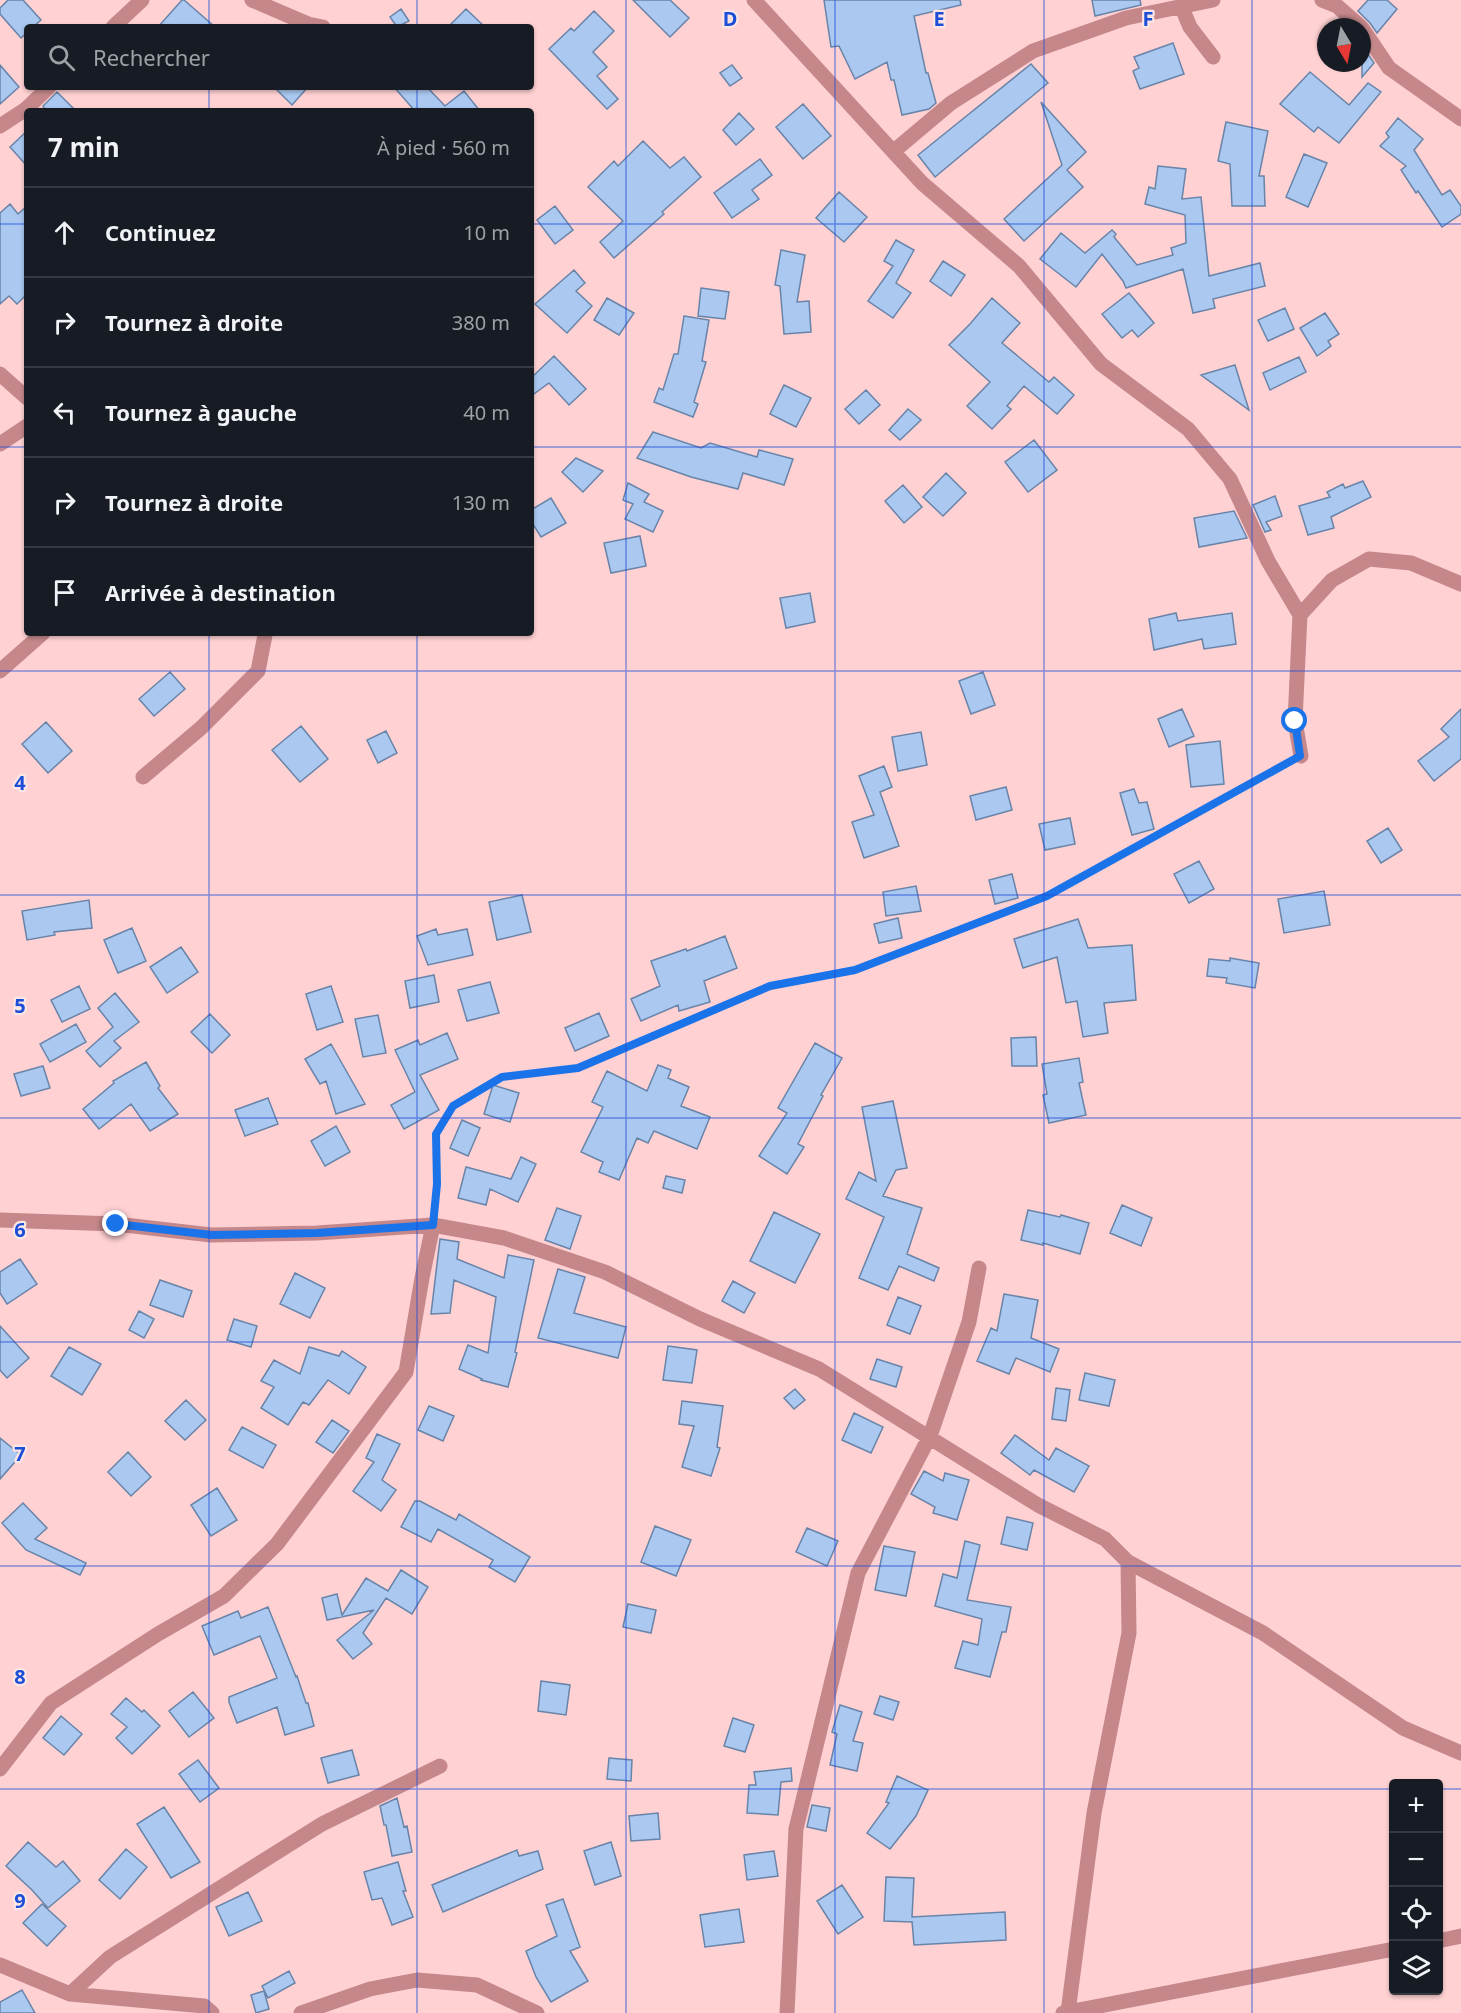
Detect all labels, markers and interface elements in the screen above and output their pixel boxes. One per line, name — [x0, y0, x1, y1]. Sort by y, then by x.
text: D — [723, 5, 737, 32]
text: E — [933, 5, 945, 32]
text: F — [1143, 5, 1153, 32]
north arrow — [1317, 18, 1371, 72]
search box — [24, 24, 534, 90]
icon: search — [45, 41, 78, 74]
text: Rechercher — [93, 42, 210, 72]
text: 7 min — [48, 129, 120, 165]
text: À pied · 560 m — [377, 134, 510, 161]
icon: ahead — [48, 216, 81, 249]
text: Continuez — [105, 217, 216, 247]
text: 10 m — [463, 219, 510, 246]
icon: right — [48, 306, 81, 339]
text: Tournez à droite — [105, 307, 283, 337]
text: 380 m — [452, 309, 510, 336]
icon: left — [48, 396, 81, 429]
text: Tournez à gauche — [105, 397, 297, 427]
text: 40 m — [463, 399, 510, 426]
icon: right — [48, 486, 81, 519]
text: Tournez à droite — [105, 487, 283, 517]
text: 130 m — [452, 489, 510, 516]
icon: arrive — [48, 576, 81, 609]
text: Arrivée à destination — [105, 577, 336, 607]
route start — [1281, 707, 1307, 733]
text: 4 — [14, 769, 26, 796]
text: 5 — [14, 992, 26, 1019]
route end — [102, 1210, 128, 1236]
text: 6 — [14, 1216, 26, 1243]
text: 7 — [14, 1440, 26, 1467]
text: 8 — [14, 1663, 26, 1690]
map controls — [1389, 1779, 1443, 1995]
button: + — [1389, 1779, 1443, 1833]
button: − — [1389, 1833, 1443, 1887]
text: 9 — [14, 1887, 26, 1914]
button: locate — [1389, 1887, 1443, 1941]
button: layers — [1389, 1941, 1443, 1995]

